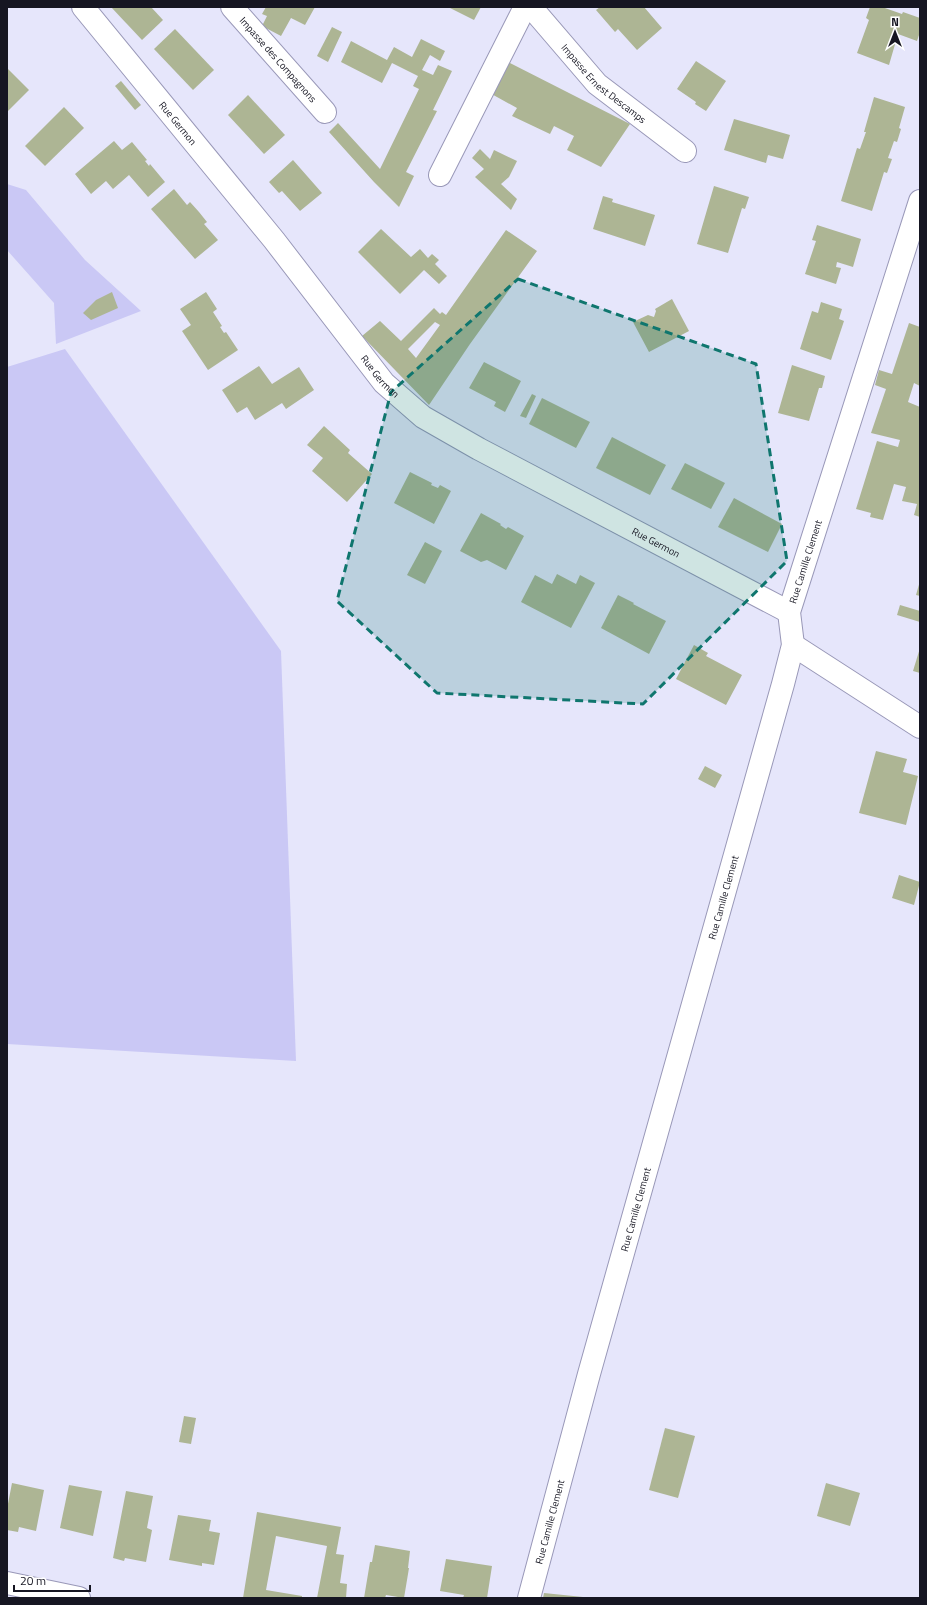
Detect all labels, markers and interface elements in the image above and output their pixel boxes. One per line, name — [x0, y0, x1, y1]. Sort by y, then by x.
north arrow — [875, 12, 915, 52]
street label: Impasse des Compagnons — [236, 13, 321, 106]
text: N — [891, 14, 899, 30]
street label: Impasse Ernest Descamps — [558, 40, 650, 127]
street label: Rue Germon — [156, 98, 201, 148]
street label: Rue Germon — [357, 352, 403, 401]
street label: Rue Camille Clement — [785, 518, 826, 605]
street label: Rue Germon — [629, 523, 683, 561]
street label: Rue Camille Clement — [704, 853, 742, 941]
street label: Rue Camille Clement — [616, 1165, 654, 1253]
street label: Rue Camille Clement — [531, 1477, 568, 1566]
scale bar — [14, 1567, 90, 1593]
text: 20 m — [20, 1571, 46, 1590]

